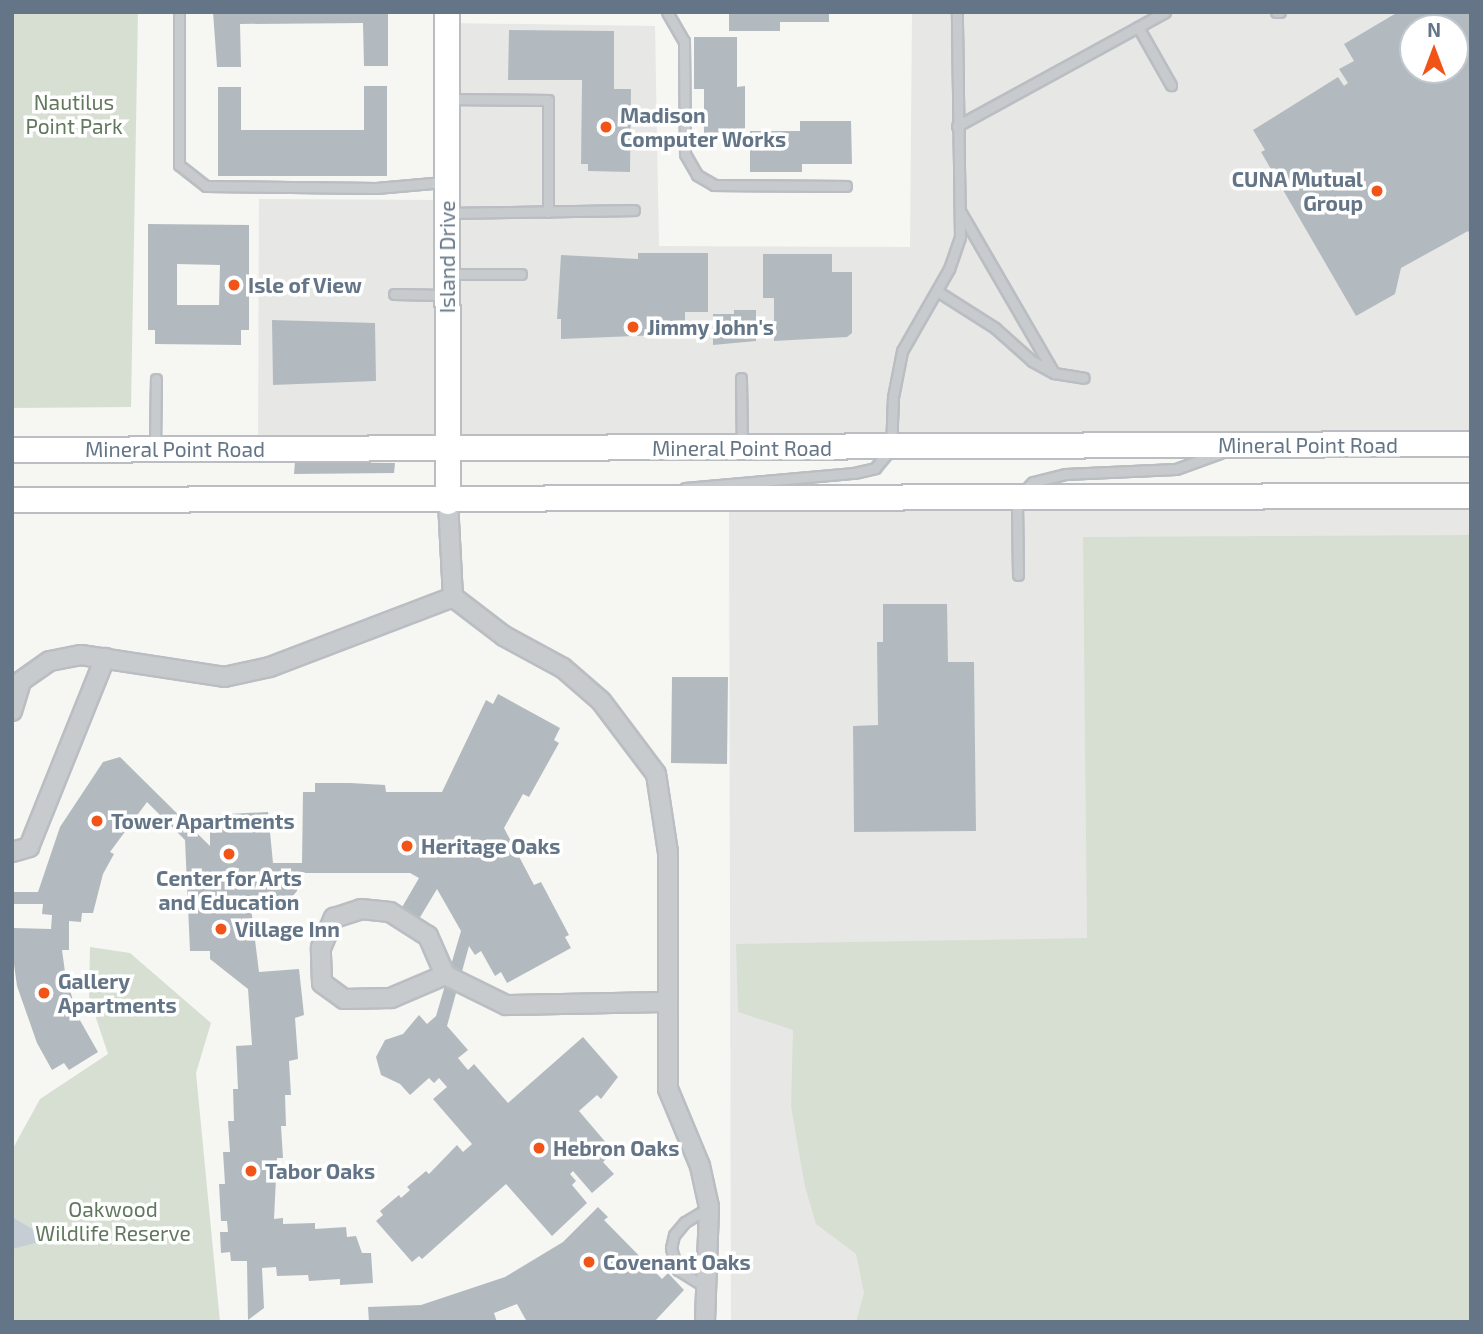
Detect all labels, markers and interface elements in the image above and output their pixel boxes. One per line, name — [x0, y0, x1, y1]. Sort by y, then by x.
north arrow — [1399, 14, 1469, 84]
text: N — [1427, 18, 1441, 41]
park label: Nautilus Point Park — [25, 89, 123, 139]
place label: Madison Computer Works — [620, 102, 787, 152]
marker: Madison Computer Works — [598, 119, 614, 135]
place label: CUNA Mutual Group — [1231, 166, 1363, 216]
marker: CUNA Mutual Group — [1369, 183, 1385, 199]
street label: Island Drive — [434, 201, 460, 313]
place label: Isle of View — [248, 272, 363, 298]
marker: Isle of View — [226, 277, 242, 293]
place label: Jimmy John's — [647, 314, 775, 340]
marker: Jimmy John's — [625, 319, 641, 335]
street label: Mineral Point Road — [1218, 432, 1398, 458]
street label: Mineral Point Road — [652, 435, 832, 461]
street label: Mineral Point Road — [85, 436, 265, 462]
place label: Tower Apartments — [111, 808, 296, 834]
marker: Tower Apartments — [89, 813, 105, 829]
place label: Heritage Oaks — [421, 833, 560, 859]
marker: Heritage Oaks — [399, 838, 415, 854]
marker: Center for Arts and Education — [221, 846, 237, 862]
place label: Center for Arts and Education — [155, 865, 303, 915]
place label: Village Inn — [235, 916, 340, 942]
marker: Village Inn — [213, 921, 229, 937]
place label: Gallery Apartments — [58, 968, 177, 1018]
marker: Gallery Apartments — [36, 985, 52, 1001]
place label: Hebron Oaks — [553, 1135, 679, 1161]
marker: Hebron Oaks — [531, 1140, 547, 1156]
place label: Tabor Oaks — [265, 1158, 375, 1184]
marker: Tabor Oaks — [243, 1163, 259, 1179]
park label: Oakwood Wildlife Reserve — [35, 1196, 191, 1246]
place label: Covenant Oaks — [603, 1249, 751, 1275]
marker: Covenant Oaks — [581, 1254, 597, 1270]

